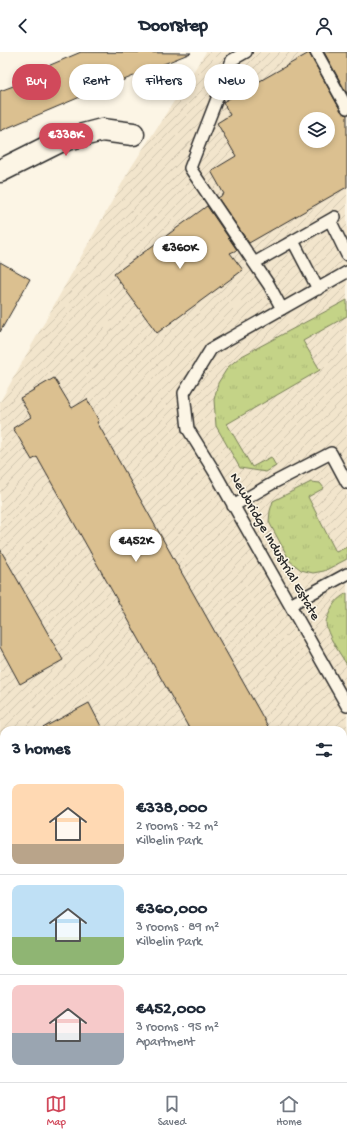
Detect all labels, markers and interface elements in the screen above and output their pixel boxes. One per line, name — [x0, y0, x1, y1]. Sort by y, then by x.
icon: back — [12, 15, 34, 37]
icon: person — [313, 15, 335, 37]
text: Doorstep — [139, 16, 208, 37]
chip: Buy — [12, 64, 61, 100]
chip: Rent — [69, 64, 124, 100]
chip: Filters — [132, 64, 196, 100]
chip: New — [204, 64, 259, 100]
map controls — [299, 112, 335, 148]
button: layers — [299, 112, 335, 148]
pin: €338K — [38, 123, 94, 157]
text: €338K — [48, 128, 84, 143]
pin: €360K — [152, 236, 208, 270]
text: €360K — [162, 241, 198, 256]
street label: Newbridge Industrial Estate — [225, 470, 324, 624]
pin: €452K — [108, 529, 164, 563]
text: €452K — [119, 534, 153, 549]
icon: filters — [313, 739, 335, 761]
text: 3 homes — [12, 740, 70, 760]
text: €338,000 — [136, 799, 207, 819]
icon: home — [44, 800, 92, 848]
text: 2 rooms · 72 m² — [136, 819, 218, 834]
text: Kilbelin Park — [136, 834, 202, 849]
text: €360,000 — [136, 900, 208, 920]
icon: home — [44, 901, 92, 949]
text: 3 rooms · 89 m² — [136, 920, 219, 935]
text: Kilbelin Park — [136, 935, 202, 950]
text: €452,000 — [136, 1000, 206, 1020]
icon: home — [44, 1001, 92, 1049]
text: 3 rooms · 95 m² — [136, 1020, 219, 1035]
text: Apartment — [136, 1035, 195, 1050]
tab: Map — [45, 1093, 67, 1129]
tab: Saved — [158, 1093, 186, 1129]
tab: Home — [276, 1093, 302, 1129]

